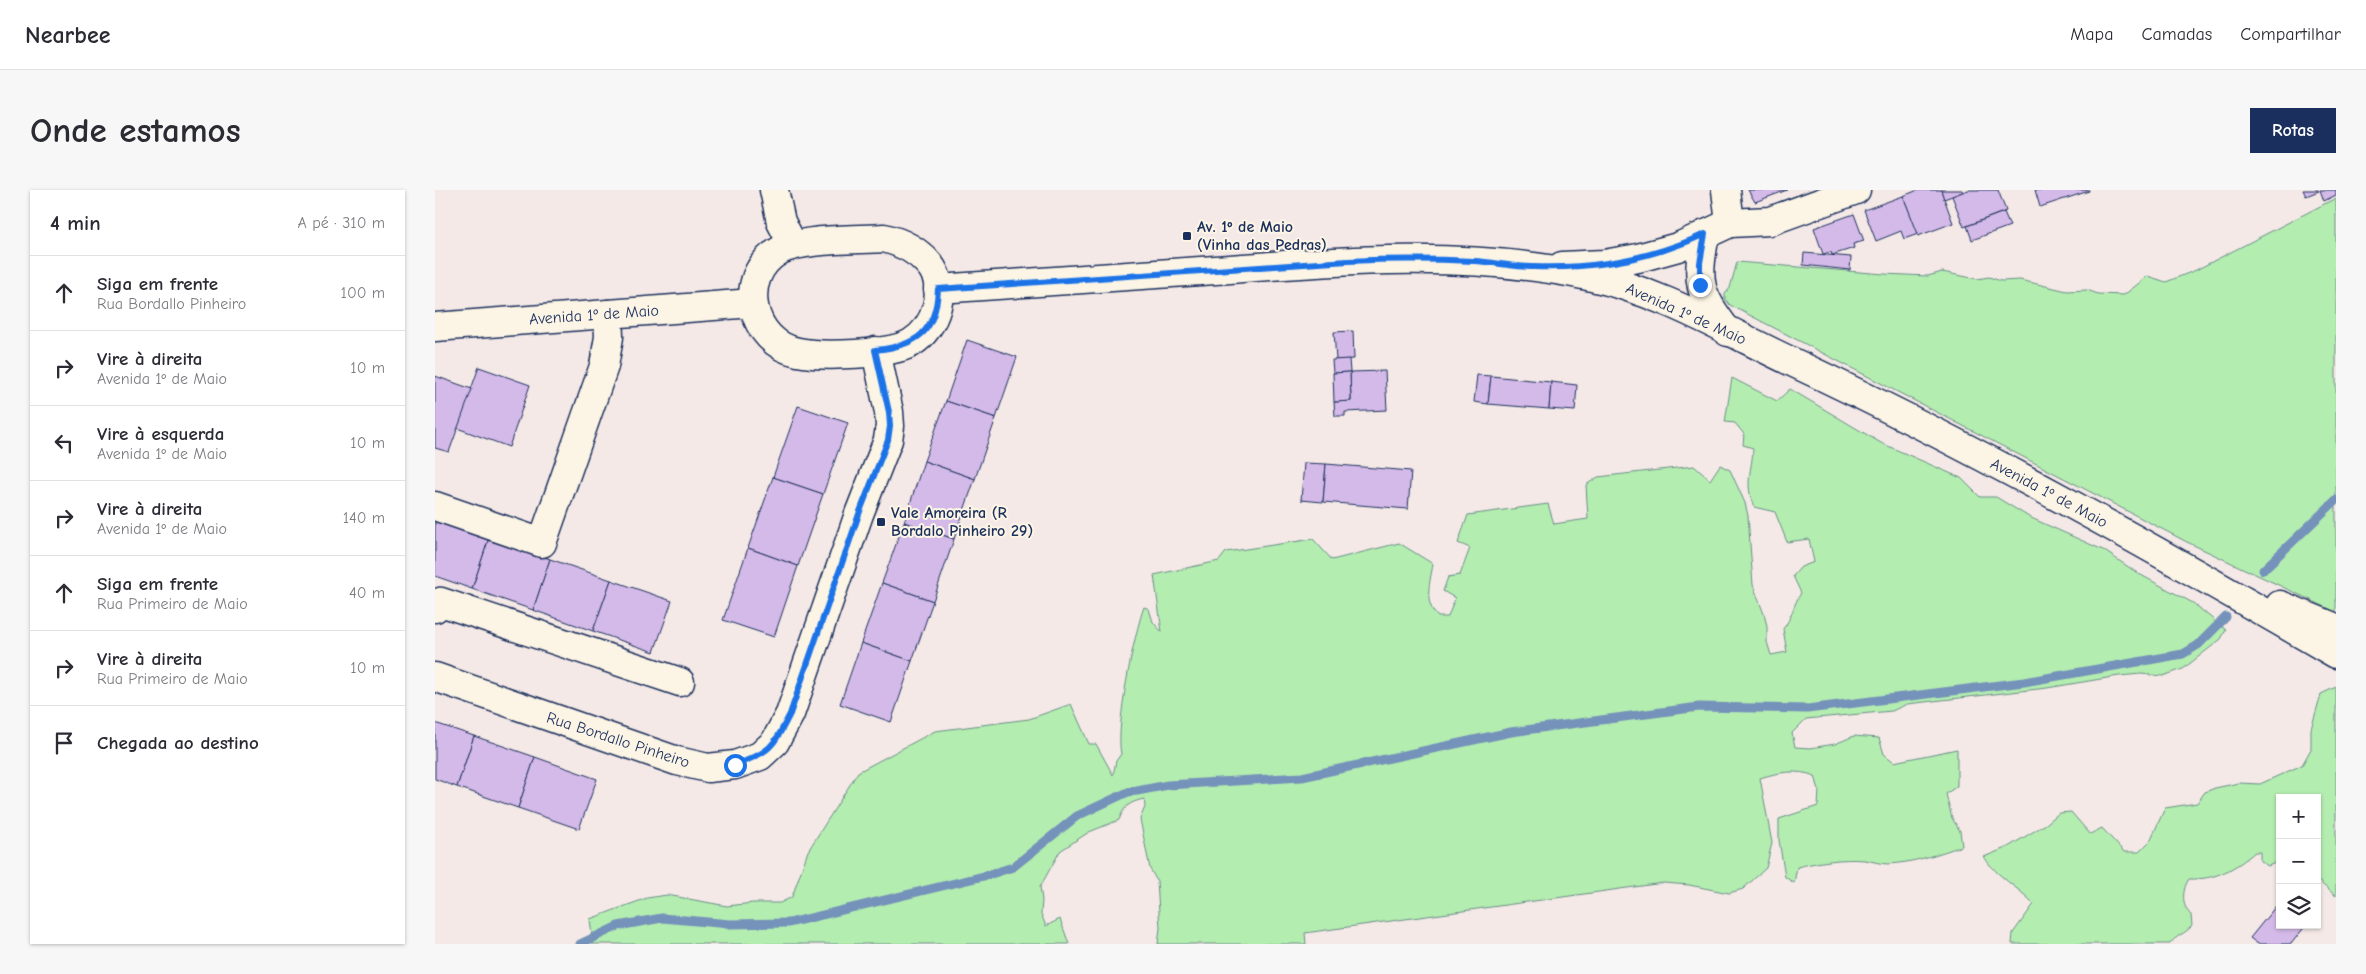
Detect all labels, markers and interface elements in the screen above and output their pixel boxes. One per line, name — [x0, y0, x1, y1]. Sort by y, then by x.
text: Nearbee — [25, 21, 110, 49]
text: Mapa — [2070, 24, 2113, 45]
text: Camadas — [2141, 24, 2212, 45]
text: Compartilhar — [2240, 24, 2341, 45]
button: Rotas — [2250, 108, 2336, 153]
text: Onde estamos — [30, 110, 241, 151]
text: 4 min — [50, 211, 101, 235]
text: A pé · 310 m — [298, 214, 385, 232]
place label: Av. 1º de Maio (Vinha das Pedras) — [1197, 218, 1327, 254]
marker: Av. 1º de Maio (Vinha das Pedras) — [1181, 230, 1193, 242]
text: Siga em frente — [97, 273, 218, 295]
route end — [1689, 274, 1712, 297]
icon: ahead — [50, 279, 78, 307]
street label: Avenida 1º de Maio — [1623, 279, 1749, 349]
text: 100 m — [341, 284, 385, 302]
text: Rua Bordallo Pinheiro — [97, 295, 246, 313]
street label: Avenida 1º de Maio — [529, 301, 659, 329]
text: Vire à direita — [97, 348, 202, 370]
icon: right — [50, 354, 78, 382]
text: 10 m — [350, 359, 385, 377]
text: Avenida 1º de Maio — [97, 370, 227, 388]
text: Vire à esquerda — [97, 423, 224, 445]
icon: left — [50, 429, 78, 457]
text: 10 m — [350, 434, 385, 452]
text: Avenida 1º de Maio — [97, 445, 227, 463]
street label: Avenida 1º de Maio — [1987, 455, 2111, 531]
text: Vire à direita — [97, 498, 202, 520]
icon: right — [50, 504, 78, 532]
place label: Vale Amoreira (R Bordalo Pinheiro 29) — [891, 504, 1033, 540]
text: 140 m — [343, 509, 385, 527]
marker: Vale Amoreira (R Bordalo Pinheiro 29) — [875, 516, 887, 528]
text: Avenida 1º de Maio — [97, 520, 227, 538]
text: Siga em frente — [97, 573, 218, 595]
icon: ahead — [50, 579, 78, 607]
text: 40 m — [349, 584, 385, 602]
text: Rua Primeiro de Maio — [97, 595, 248, 613]
text: Vire à direita — [97, 648, 202, 670]
icon: right — [50, 654, 78, 682]
text: 10 m — [350, 659, 385, 677]
text: Rua Primeiro de Maio — [97, 670, 248, 688]
street label: Rua Bordallo Pinheiro — [544, 708, 692, 772]
icon: arrive — [50, 729, 78, 757]
text: Chegada ao destino — [97, 732, 259, 754]
route start — [724, 754, 747, 777]
map controls — [2276, 794, 2321, 929]
button: + — [2276, 794, 2321, 839]
button: − — [2276, 839, 2321, 884]
button: layers — [2276, 884, 2321, 929]

